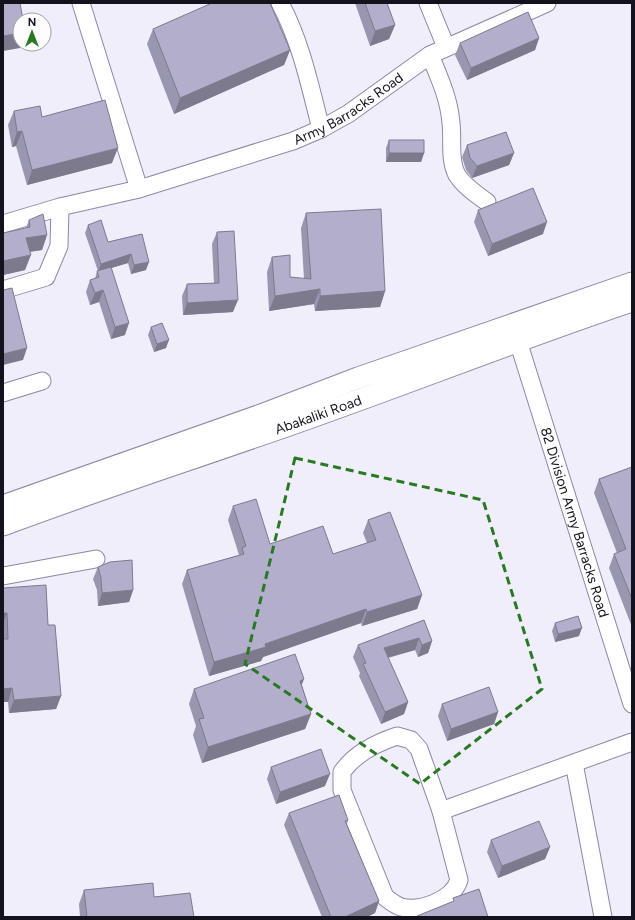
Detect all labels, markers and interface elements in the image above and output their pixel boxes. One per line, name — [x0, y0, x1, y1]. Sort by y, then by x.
north arrow — [12, 12, 52, 52]
text: N — [28, 16, 36, 29]
street label: Army Barracks Road — [291, 69, 407, 149]
street label: Abakaliki Road — [273, 392, 364, 438]
street label: 82 Division Army Barracks Road — [537, 425, 612, 620]

